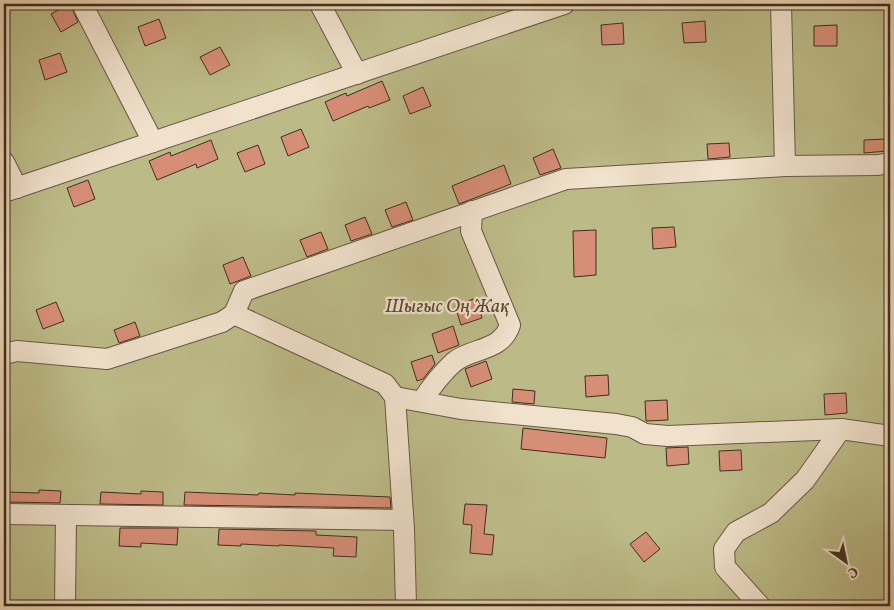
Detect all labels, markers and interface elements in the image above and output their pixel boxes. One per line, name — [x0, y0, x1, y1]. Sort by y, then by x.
park label: Шығыс Оң Жақ — [385, 294, 510, 320]
north arrow — [822, 538, 872, 588]
text: С — [843, 561, 861, 582]

